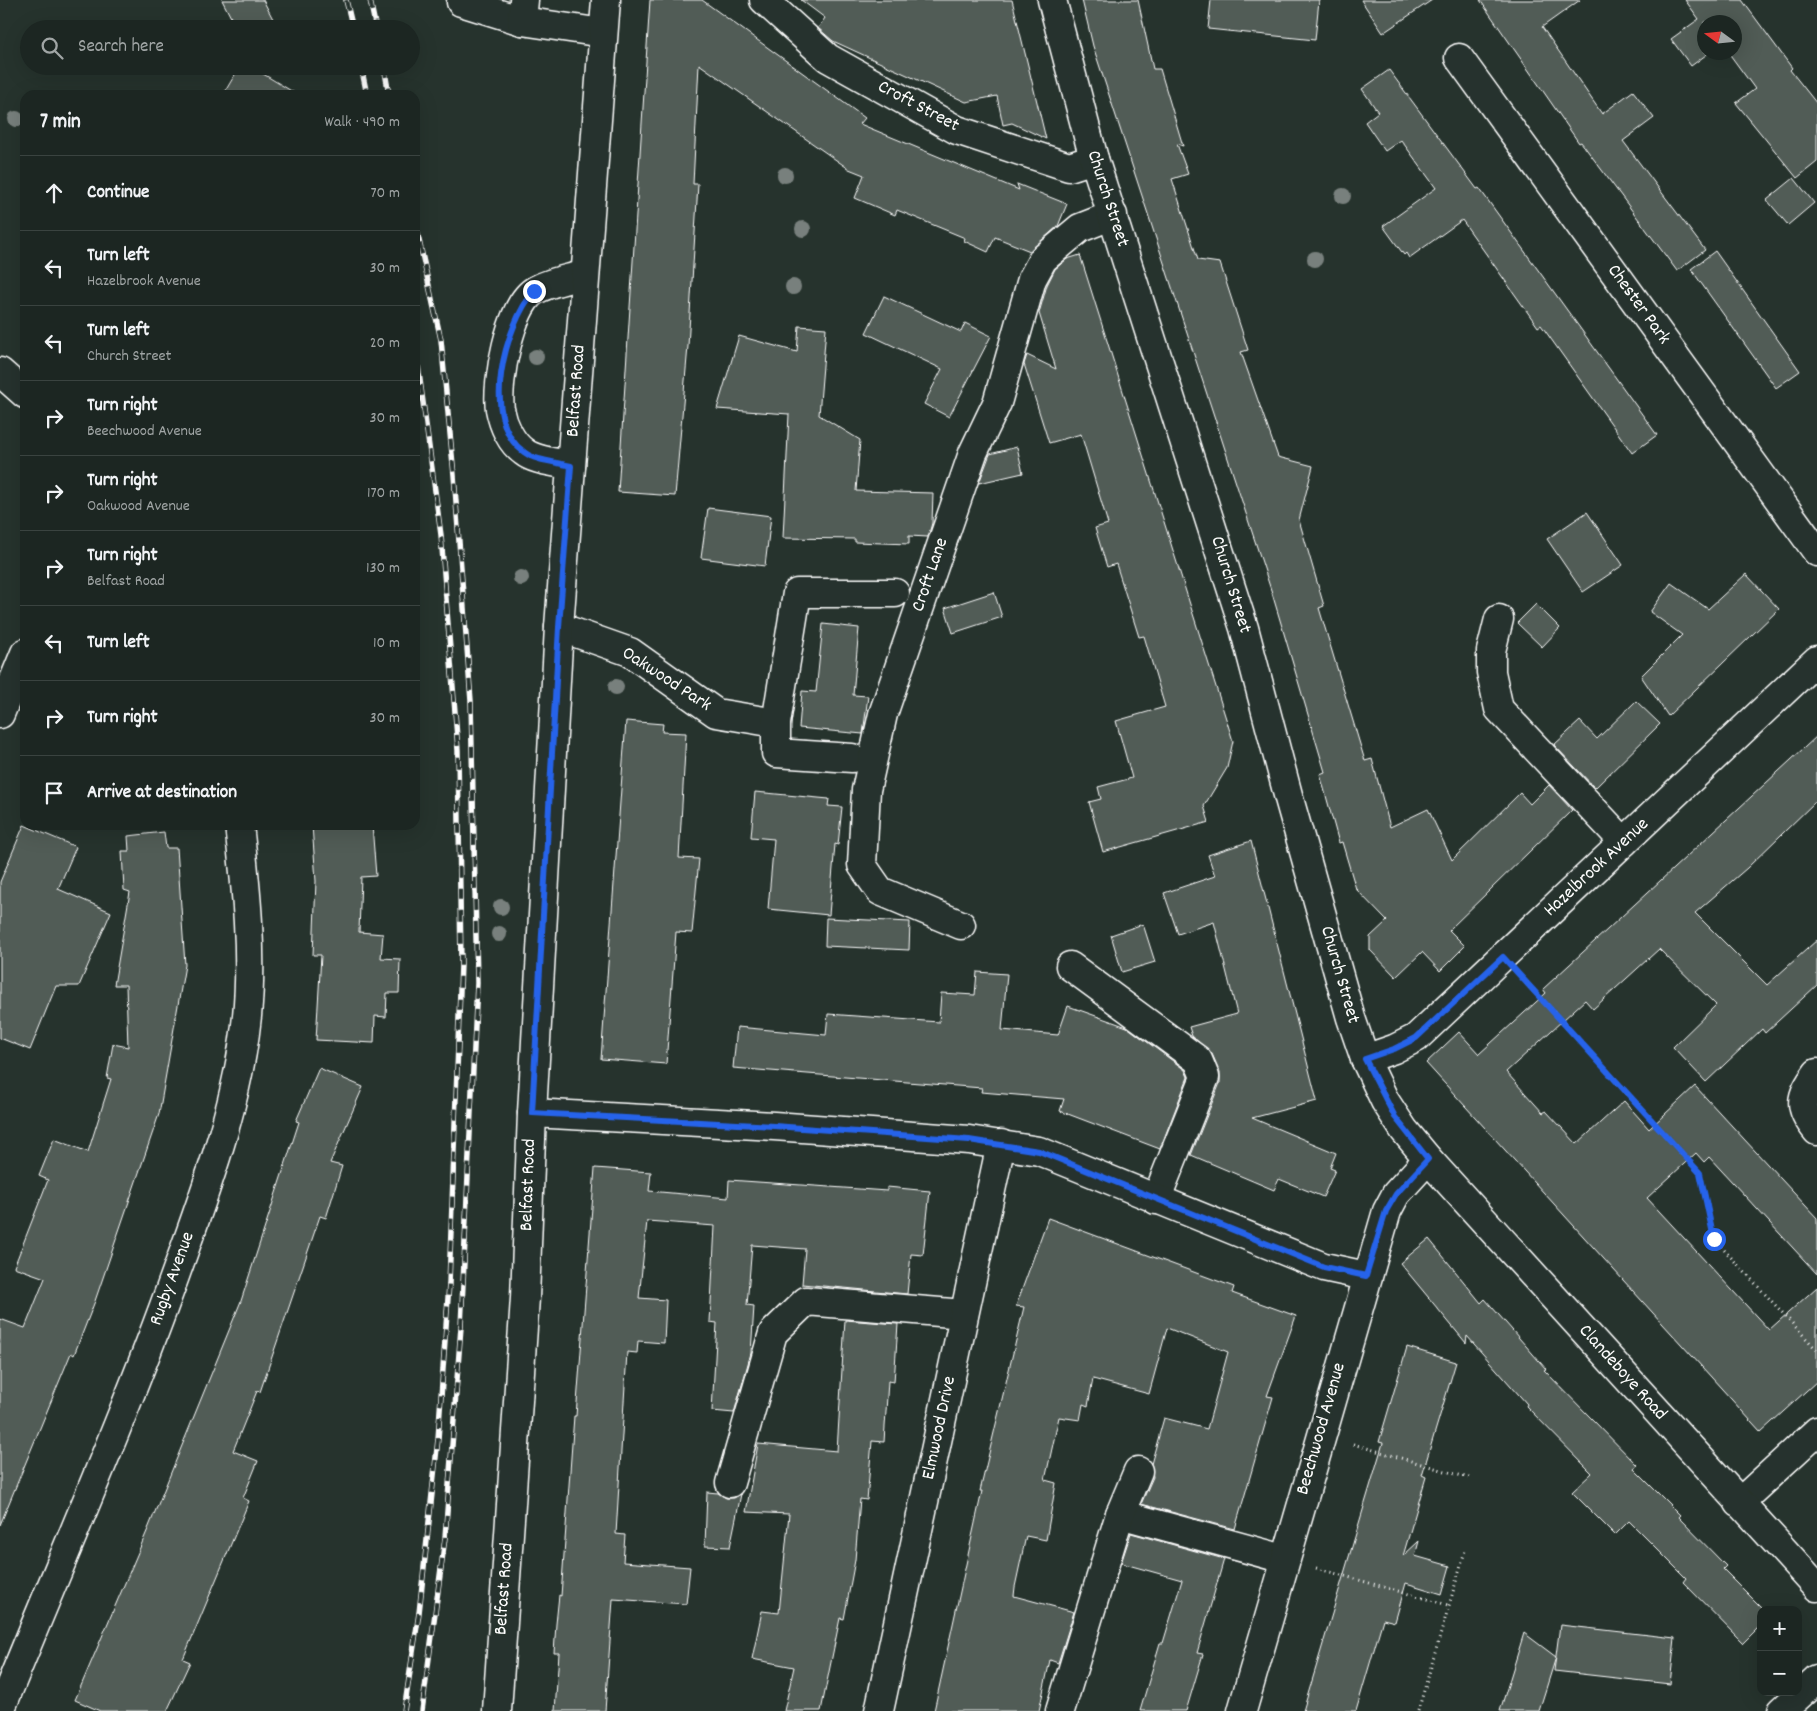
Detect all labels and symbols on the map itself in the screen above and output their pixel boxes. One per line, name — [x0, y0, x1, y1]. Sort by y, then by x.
north arrow — [1697, 15, 1742, 60]
street label: Croft Street — [872, 74, 964, 140]
street label: Church Street — [1079, 147, 1135, 251]
street label: Chester Park — [1600, 259, 1677, 351]
route end — [523, 280, 546, 303]
street label: Belfast Road — [560, 344, 594, 438]
street label: Church Street — [1202, 533, 1258, 637]
street label: Croft Lane — [906, 534, 956, 616]
street label: Oakwood Park — [616, 641, 716, 719]
street label: Hazelbrook Avenue — [1538, 812, 1656, 924]
street label: Church Street — [1312, 923, 1366, 1027]
street label: Belfast Road — [514, 1138, 544, 1232]
street label: Rugby Avenue — [144, 1228, 202, 1330]
route start — [1703, 1228, 1726, 1251]
street label: Clandeboye Road — [1571, 1319, 1673, 1427]
street label: Beechwood Avenue — [1290, 1360, 1354, 1498]
street label: Elmwood Drive — [916, 1374, 964, 1482]
street label: Belfast Road — [488, 1542, 522, 1636]

